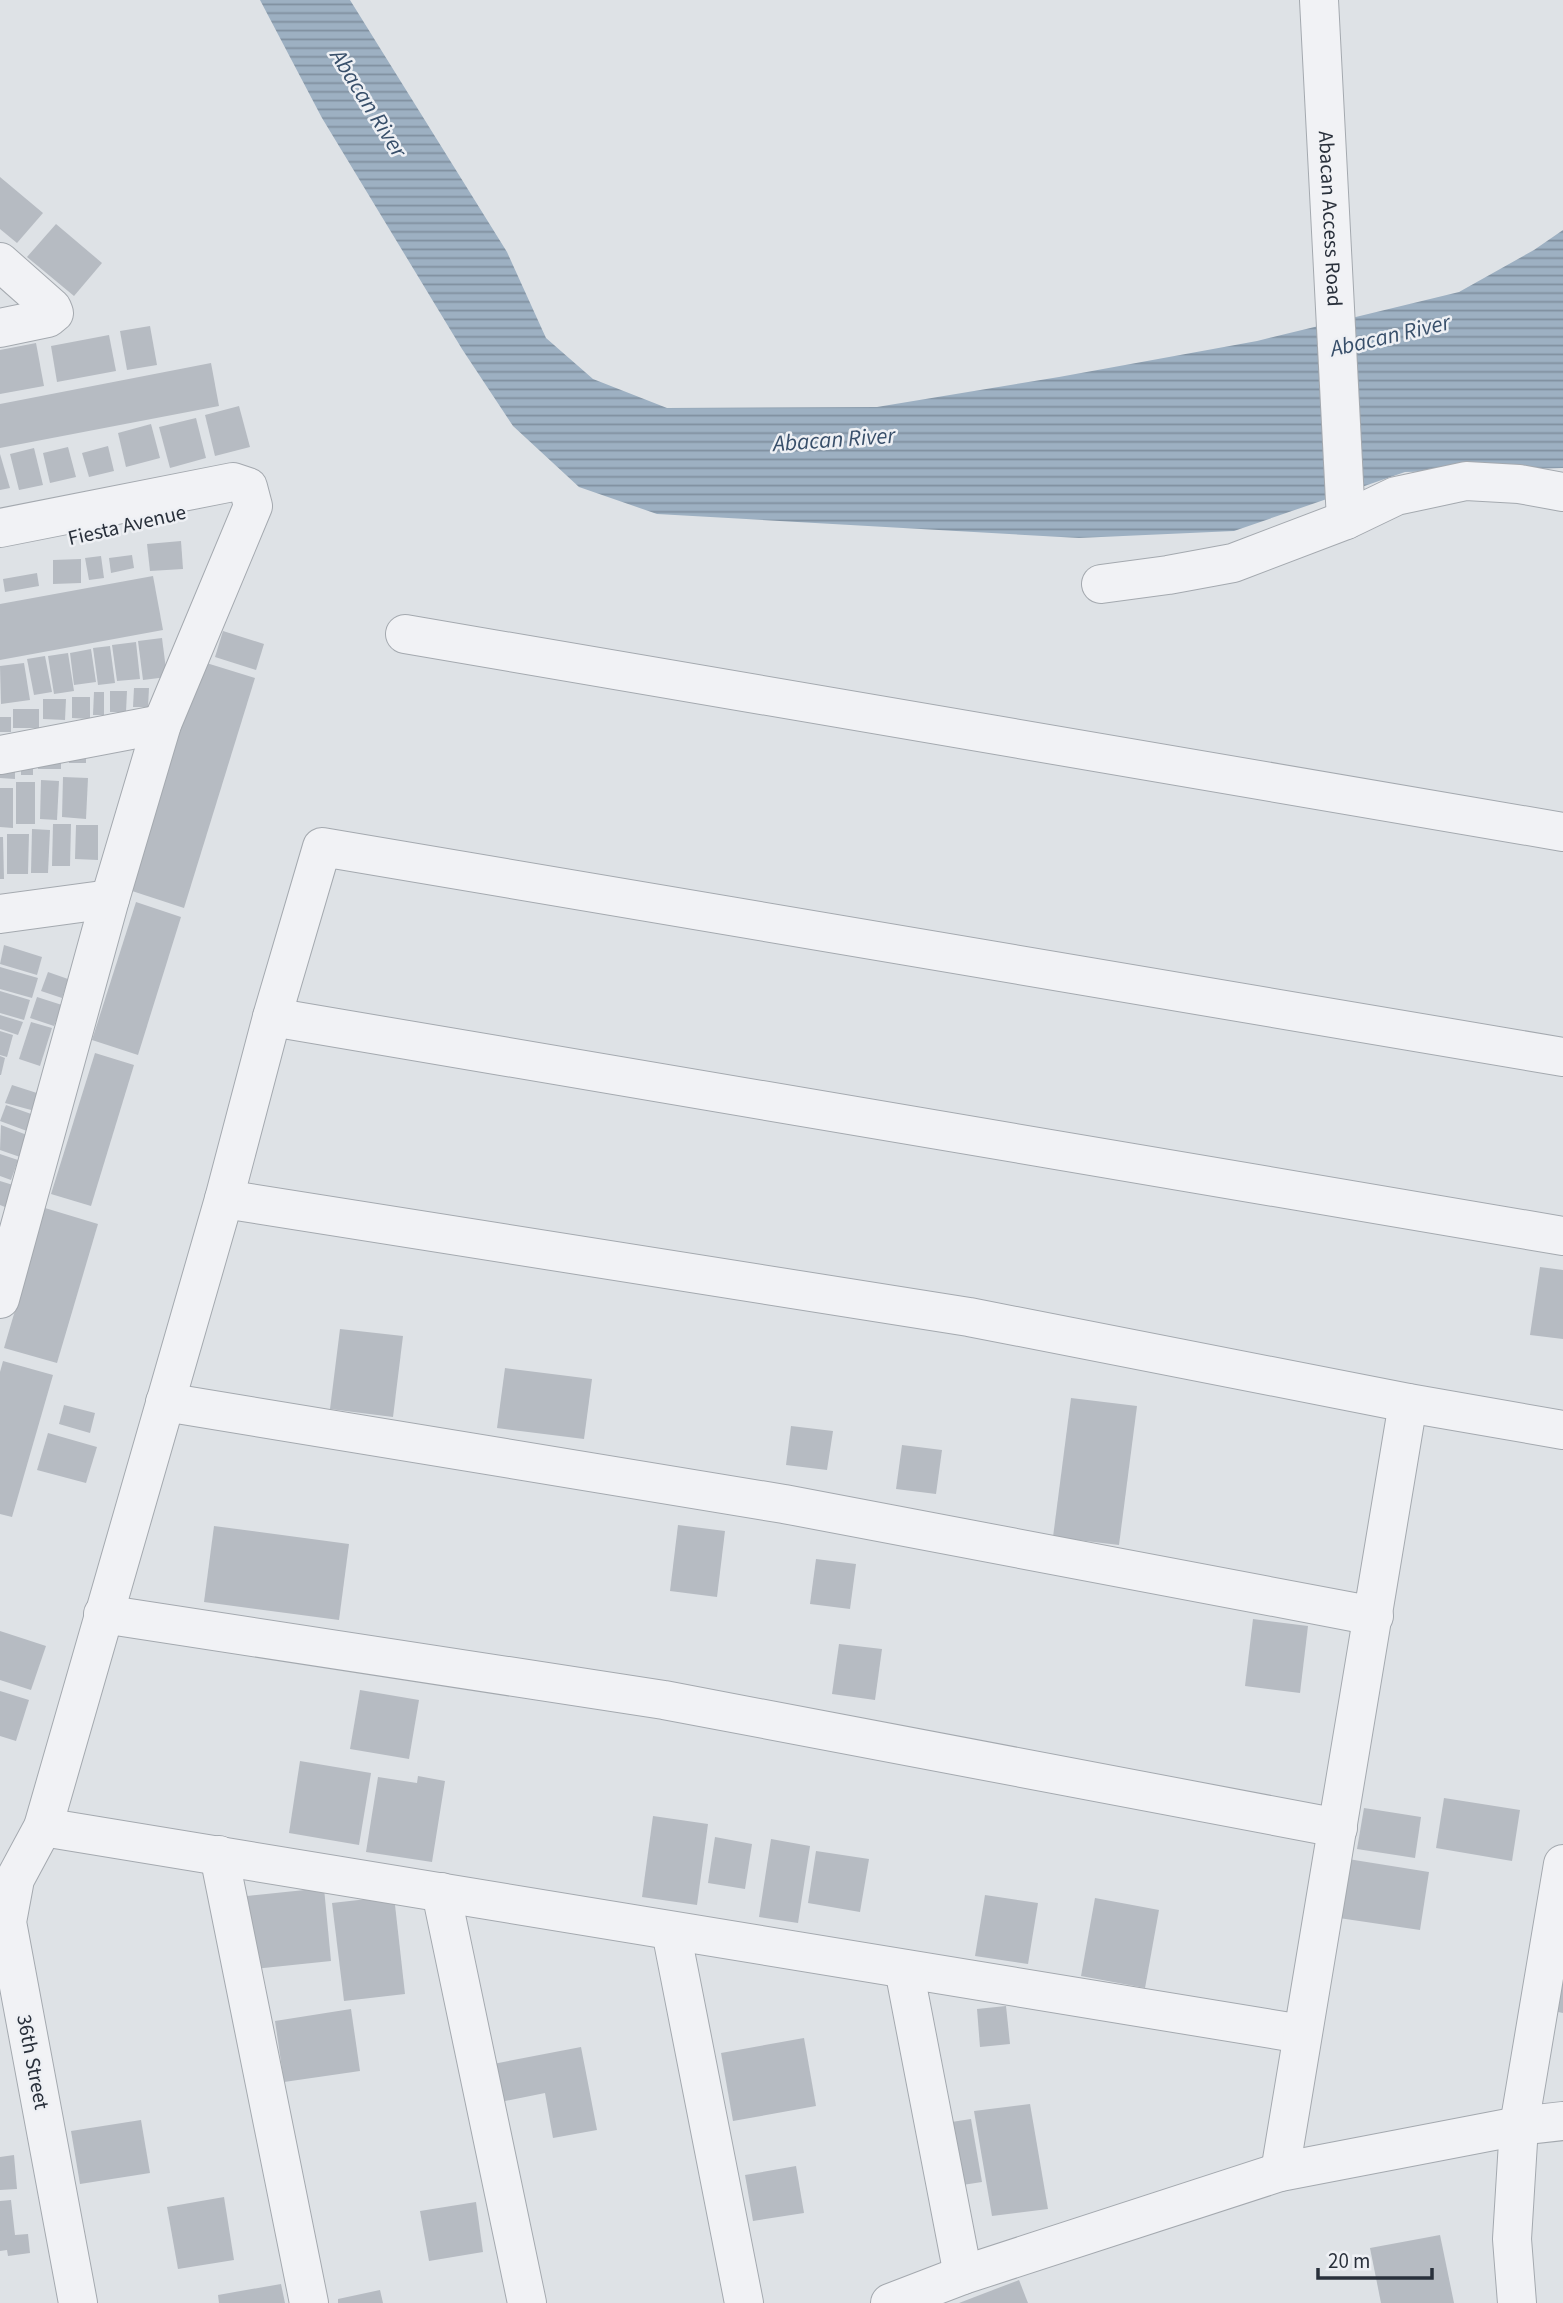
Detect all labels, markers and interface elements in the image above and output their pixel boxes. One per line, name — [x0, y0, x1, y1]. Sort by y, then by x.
water label: Abacan River — [321, 41, 416, 165]
street label: Abacan Access Road — [1311, 130, 1350, 307]
water label: Abacan River — [1325, 305, 1455, 366]
water label: Abacan River — [770, 419, 897, 460]
street label: Fiesta Avenue — [65, 497, 189, 553]
street label: 36th Street — [9, 2012, 57, 2112]
scale bar — [1318, 2236, 1432, 2280]
text: 20 m — [1328, 2246, 1370, 2276]

